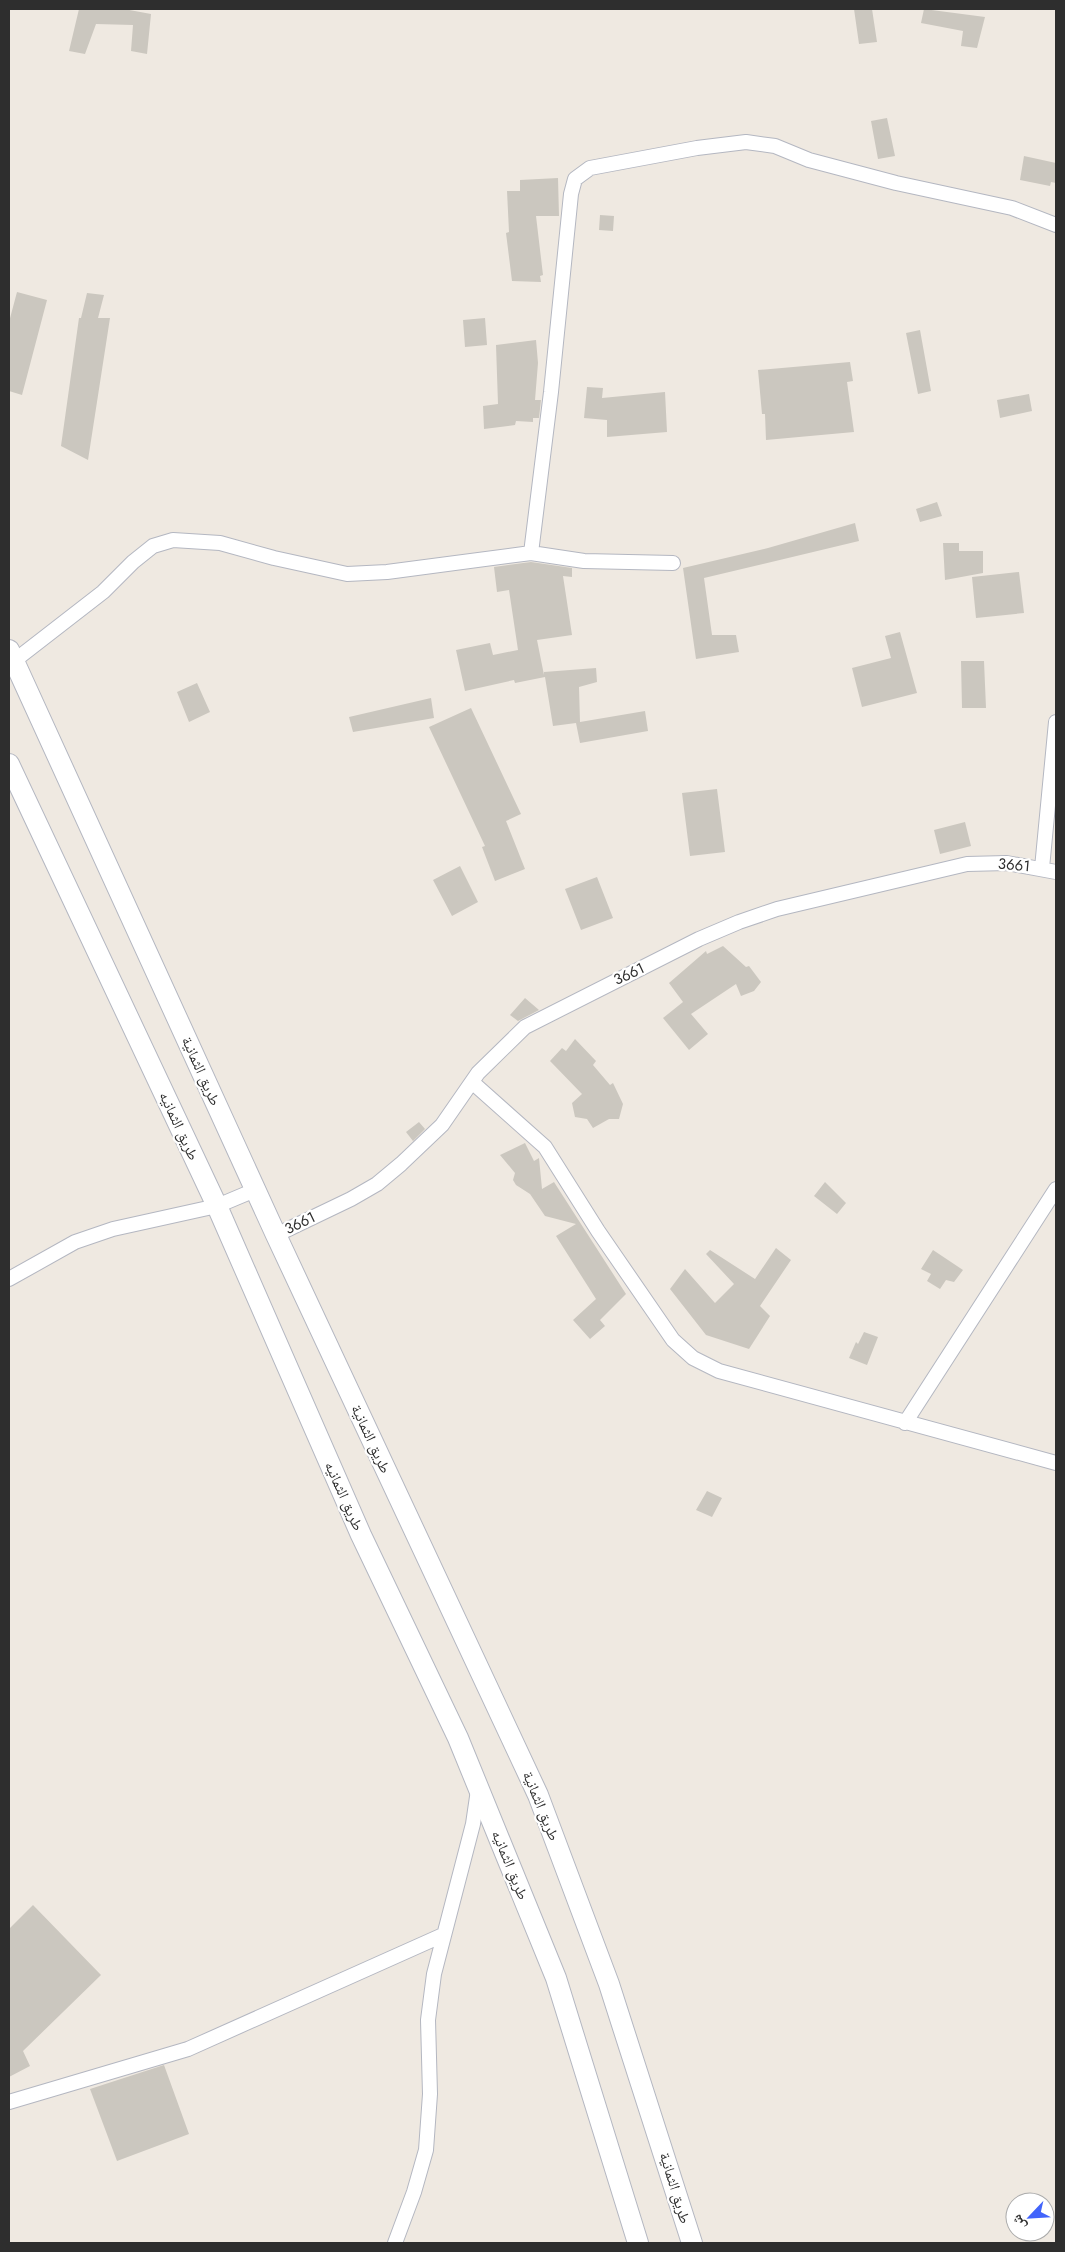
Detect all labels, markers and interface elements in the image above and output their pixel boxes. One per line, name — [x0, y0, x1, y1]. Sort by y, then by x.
street label: 3661 — [997, 853, 1031, 877]
street label: 3661 — [610, 957, 648, 991]
street label: طريق الثمانية — [176, 1033, 226, 1109]
street label: طريق الثمانيه — [153, 1088, 205, 1164]
street label: 3661 — [281, 1206, 319, 1240]
street label: طريق الثمانية — [345, 1401, 397, 1477]
street label: طريق الثمانيه — [319, 1458, 369, 1534]
street label: طريق الثمانية — [517, 1768, 565, 1844]
street label: طريق الثمانيه — [486, 1827, 534, 1903]
street label: طريق الثمانية — [654, 2150, 696, 2227]
north arrow — [1005, 2192, 1055, 2242]
text: ش — [1006, 2211, 1030, 2233]

